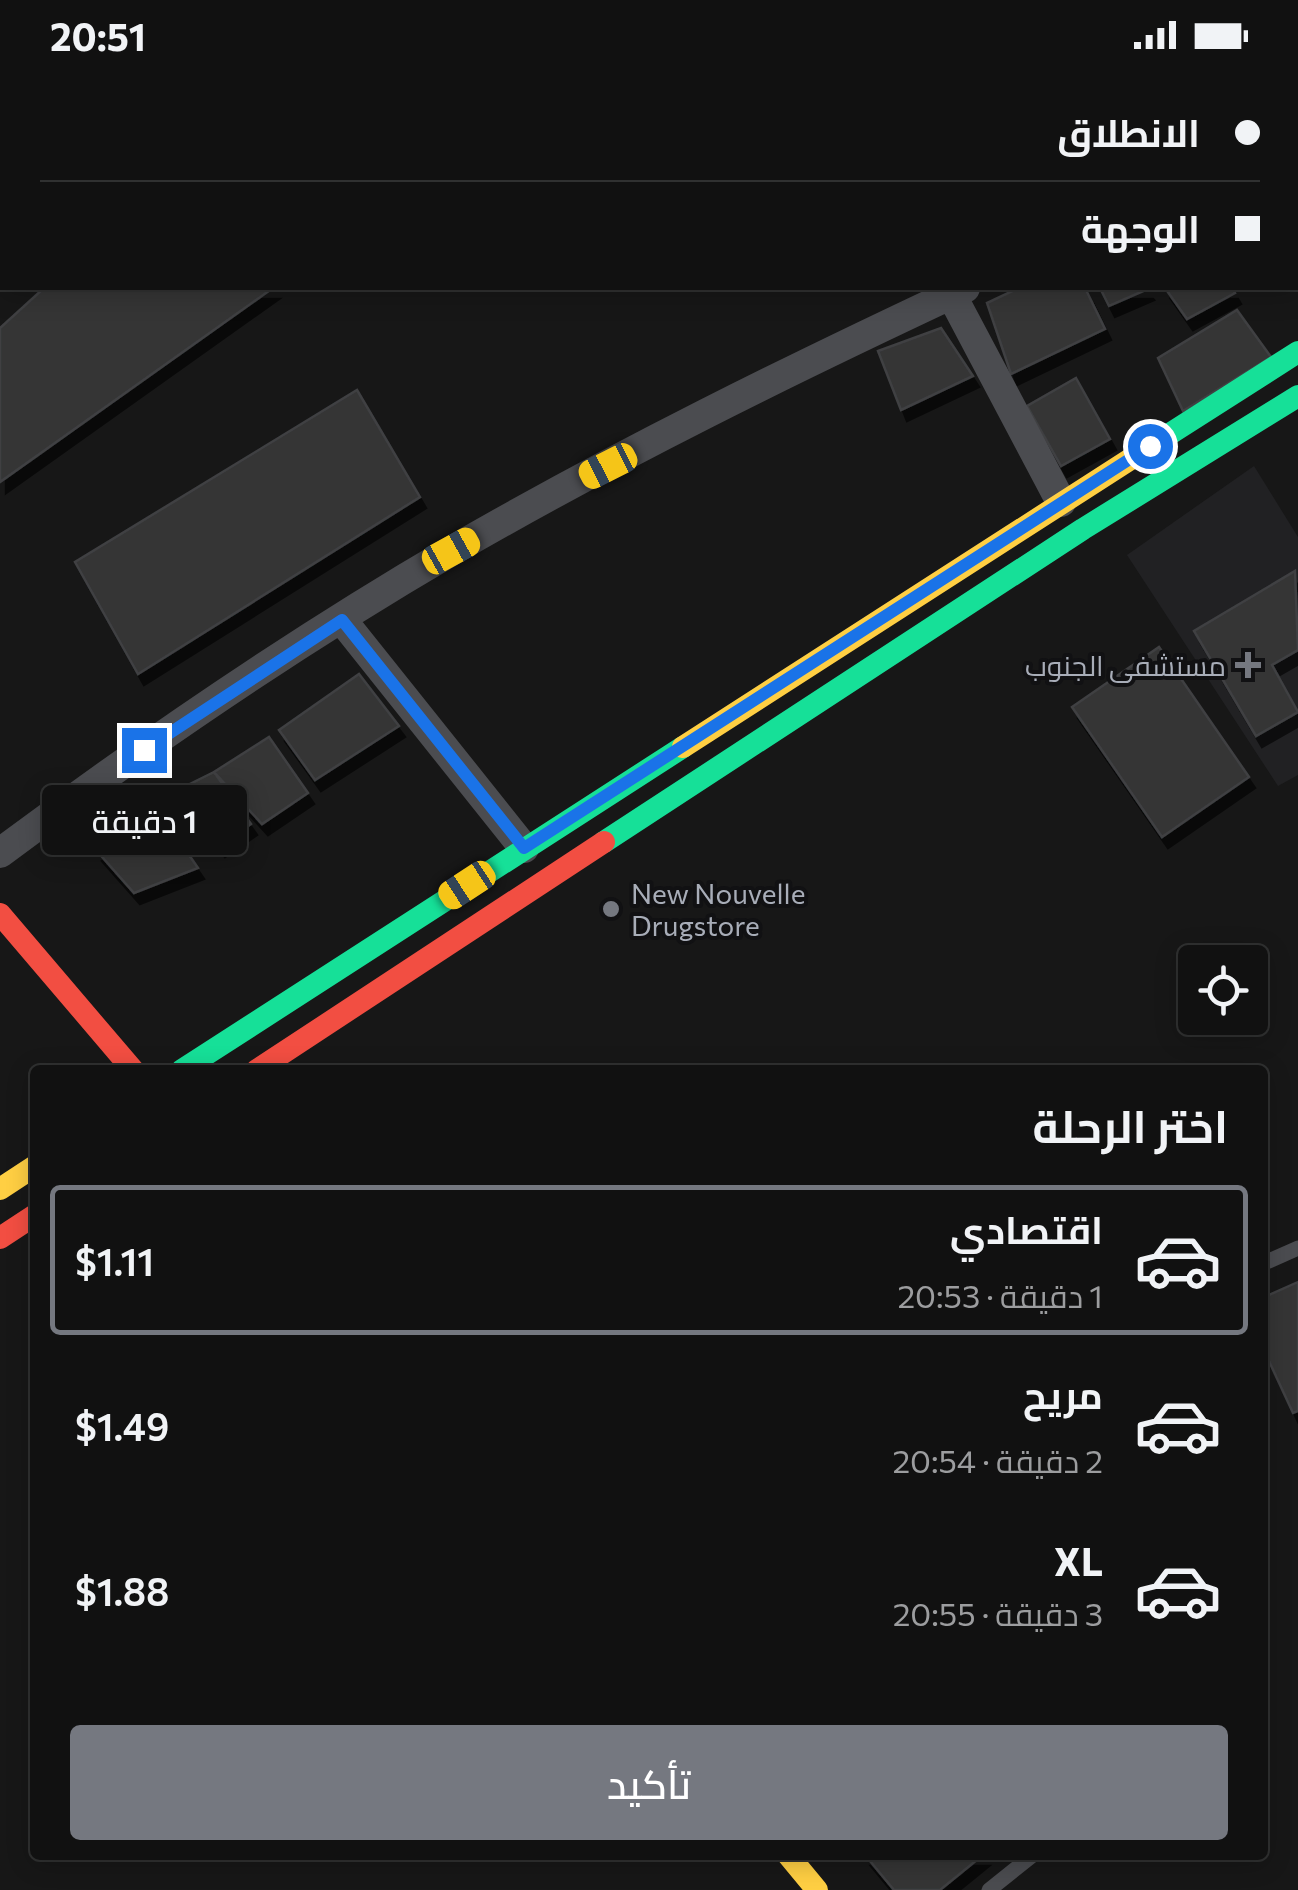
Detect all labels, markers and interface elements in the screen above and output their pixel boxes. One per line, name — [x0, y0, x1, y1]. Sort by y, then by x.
text: 20:51 — [50, 12, 146, 59]
text: الانطلاق — [1057, 108, 1200, 155]
text: الوجهة — [1081, 204, 1200, 251]
route start — [1128, 424, 1173, 469]
car — [574, 439, 642, 493]
car — [417, 523, 485, 579]
place label: مستشفى الجنوب — [1025, 648, 1226, 683]
marker: مستشفى الجنوب — [1235, 652, 1261, 678]
route end — [122, 728, 167, 773]
callout: 1 دقيقة — [42, 785, 246, 855]
text: 1 دقيقة — [92, 800, 197, 840]
car — [434, 856, 500, 914]
place label: New Nouvelle Drugstore — [631, 876, 805, 942]
marker: New Nouvelle Drugstore — [600, 898, 622, 920]
map controls — [1178, 945, 1268, 1035]
button: locate — [1178, 945, 1268, 1035]
text: اختر الرحلة — [1032, 1097, 1228, 1152]
text: اقتصادي — [950, 1205, 1103, 1252]
icon: car — [1133, 1215, 1223, 1305]
text: $1.11 — [75, 1237, 154, 1284]
text: 1 دقيقة · 20:53 — [897, 1275, 1103, 1315]
text: مريح — [1023, 1370, 1103, 1417]
icon: car — [1133, 1380, 1223, 1470]
text: $1.49 — [75, 1402, 169, 1449]
text: 2 دقيقة · 20:54 — [892, 1440, 1103, 1480]
text: XL — [1054, 1537, 1103, 1584]
icon: car — [1133, 1545, 1223, 1635]
text: $1.88 — [75, 1567, 169, 1614]
text: 3 دقيقة · 20:55 — [893, 1593, 1103, 1633]
button: تأكيد — [70, 1725, 1228, 1840]

